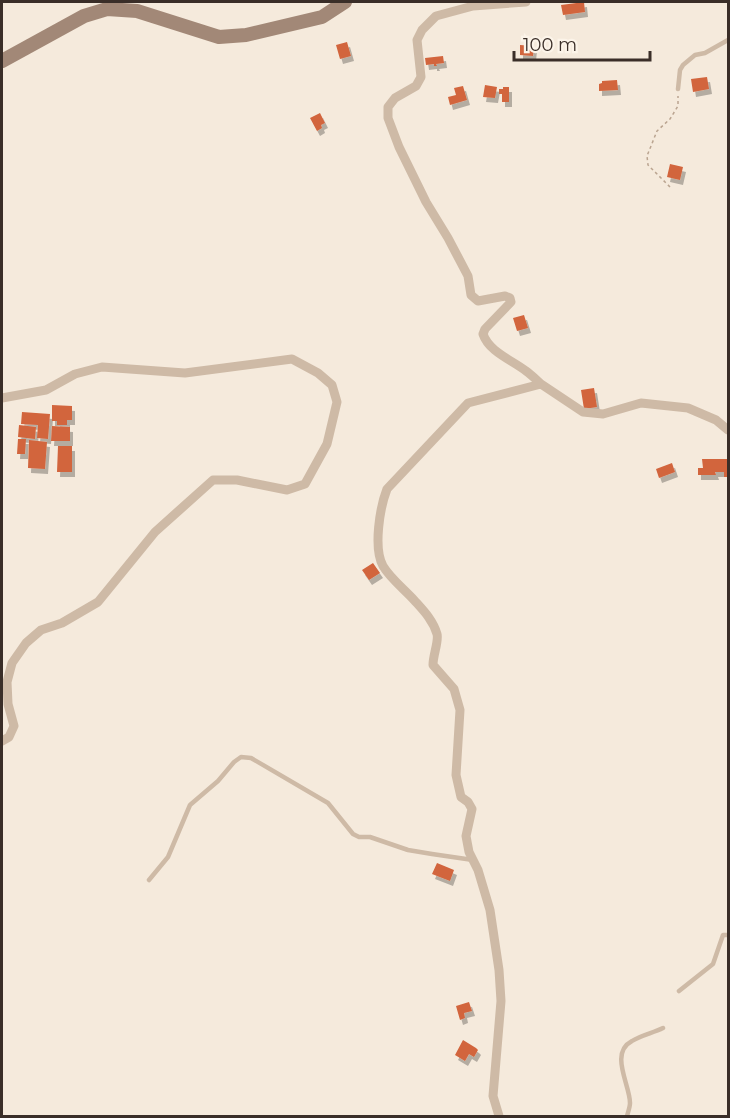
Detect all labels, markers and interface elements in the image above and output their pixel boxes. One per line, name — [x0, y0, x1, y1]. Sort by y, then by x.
scale bar — [514, 24, 650, 62]
text: 100 m — [523, 34, 577, 56]

